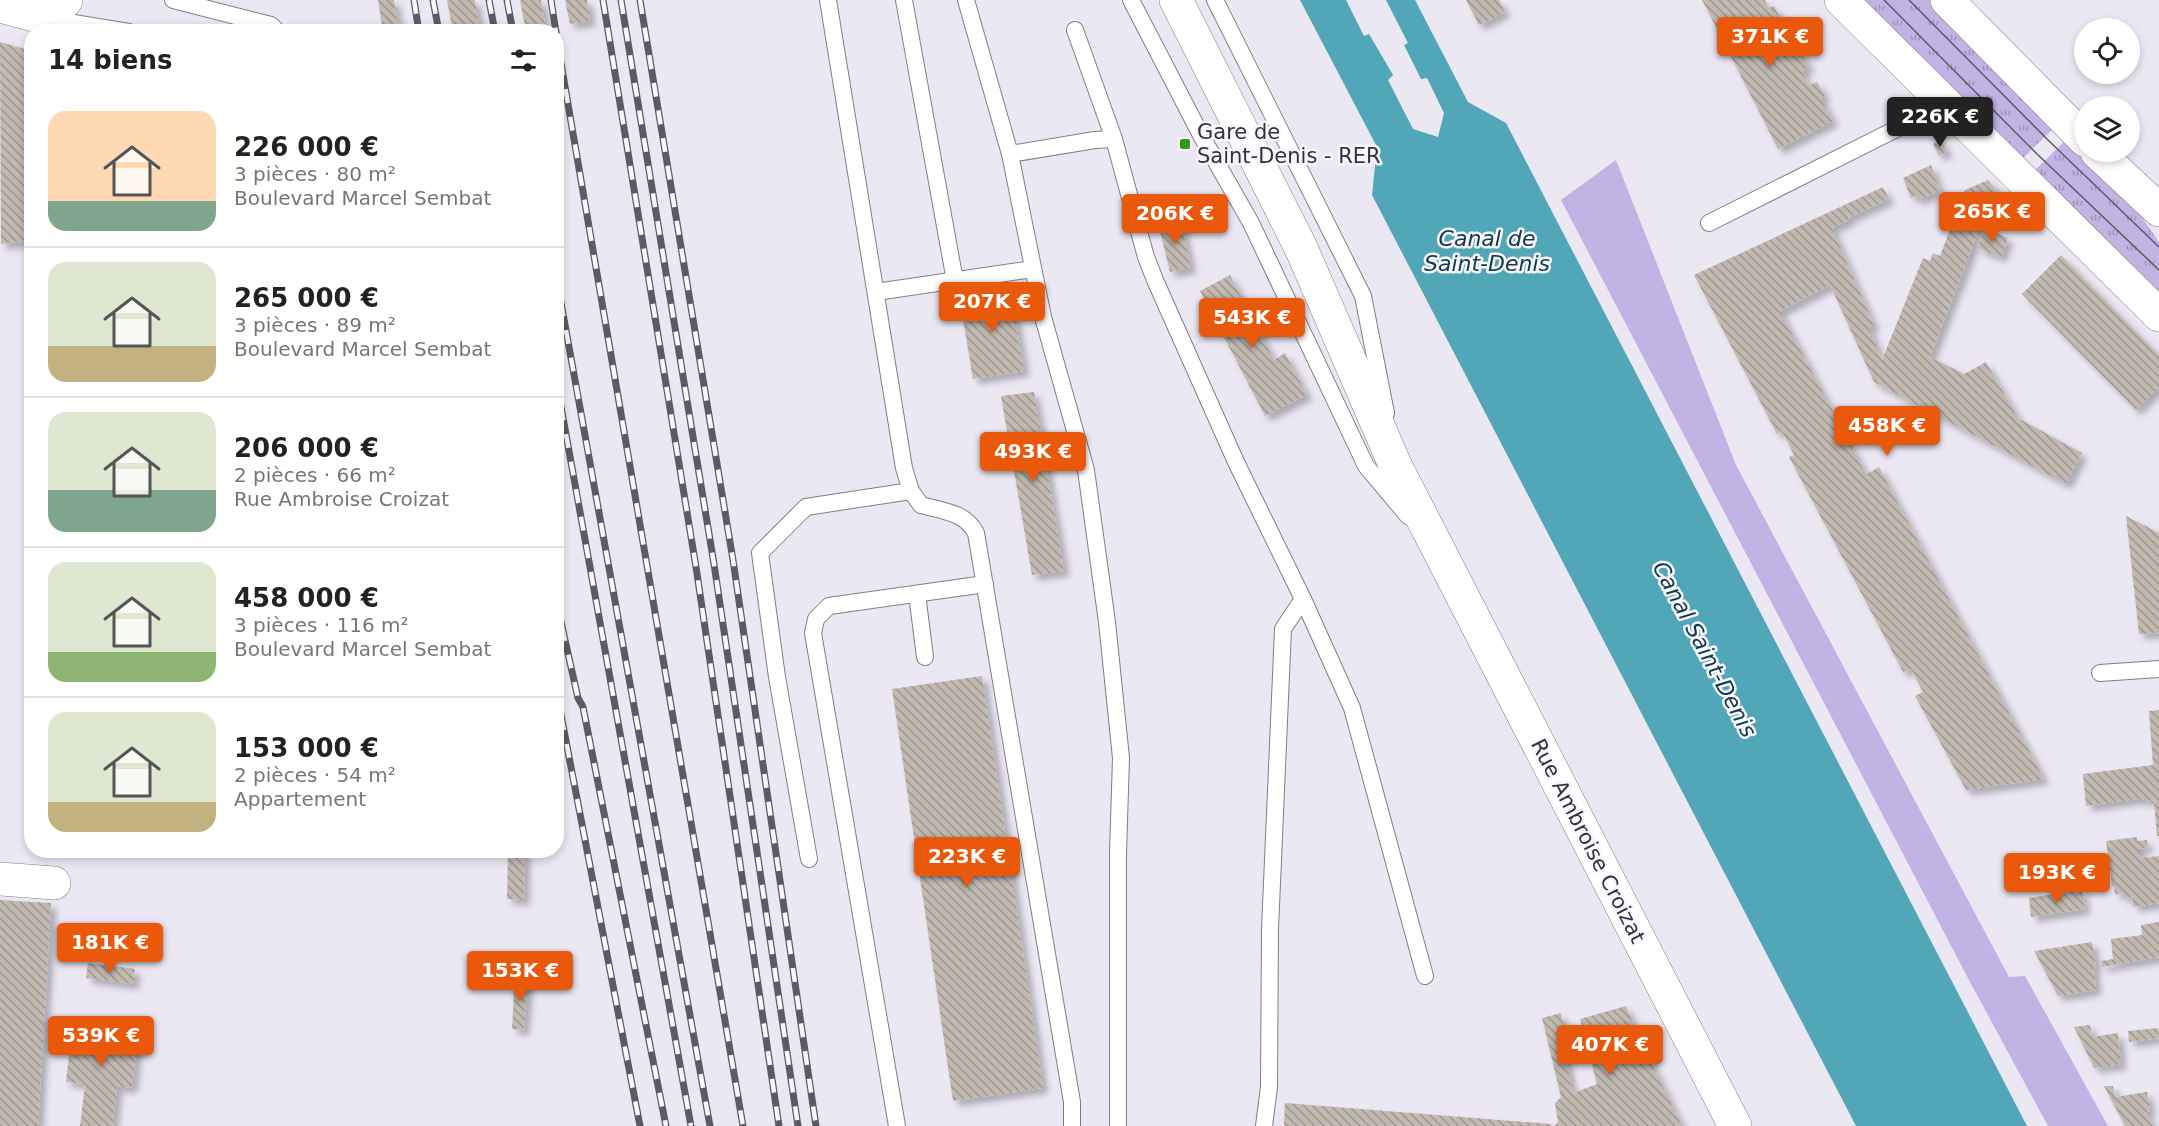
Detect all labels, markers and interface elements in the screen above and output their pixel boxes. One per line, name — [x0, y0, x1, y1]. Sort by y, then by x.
pin: 371K € — [1721, 17, 1819, 68]
map controls — [2074, 18, 2140, 162]
button: locate — [2074, 18, 2140, 84]
text: 371K € — [1731, 24, 1809, 48]
icon: filters — [507, 44, 540, 77]
text: 14 biens — [48, 45, 172, 75]
button: layers — [2074, 96, 2140, 162]
pin: 226K € — [1891, 97, 1989, 148]
text: 226K € — [1901, 104, 1979, 128]
place label: Gare de Saint-Denis - RER — [1197, 120, 1381, 168]
text: 226 000 € — [234, 132, 379, 162]
icon: home — [96, 135, 168, 207]
marker: Gare de Saint-Denis - RER — [1178, 137, 1192, 151]
text: 3 pièces · 80 m² — [234, 162, 396, 186]
text: Boulevard Marcel Sembat — [234, 186, 491, 210]
pin: 265K € — [1943, 192, 2041, 243]
pin: 206K € — [1126, 194, 1224, 245]
text: 265K € — [1953, 199, 2031, 223]
text: 206K € — [1136, 201, 1214, 225]
water label: Canal de Saint-Denis — [1424, 226, 1550, 276]
pin: 207K € — [943, 282, 1041, 333]
text: 265 000 € — [234, 283, 379, 313]
icon: home — [96, 286, 168, 358]
text: 207K € — [953, 289, 1031, 313]
pin: 543K € — [1203, 298, 1301, 349]
text: 543K € — [1213, 305, 1291, 329]
text: 3 pièces · 89 m² — [234, 313, 396, 337]
text: Boulevard Marcel Sembat — [234, 337, 491, 361]
pin: 458K € — [1838, 406, 1936, 457]
text: 458K € — [1848, 413, 1926, 437]
pin: 493K € — [984, 432, 1082, 483]
text: 206 000 € — [234, 433, 379, 463]
icon: home — [96, 436, 168, 508]
text: 493K € — [994, 439, 1072, 463]
text: 2 pièces · 66 m² — [234, 463, 396, 487]
text: Rue Ambroise Croizat — [234, 487, 449, 511]
water label: Canal Saint-Denis — [1648, 557, 1761, 741]
text: 458 000 € — [234, 583, 379, 613]
icon: home — [96, 586, 168, 658]
text: 3 pièces · 116 m² — [234, 613, 408, 637]
text: Boulevard Marcel Sembat — [234, 637, 491, 661]
text: 153 000 € — [234, 733, 379, 763]
street label: Rue Ambroise Croizat — [1526, 735, 1650, 947]
icon: home — [96, 736, 168, 808]
text: 2 pièces · 54 m² — [234, 763, 396, 787]
text: Appartement — [234, 787, 366, 811]
pin: 223K € — [918, 837, 1016, 888]
text: 223K € — [928, 844, 1006, 868]
pin: 193K € — [2008, 853, 2106, 904]
text: 193K € — [2018, 860, 2096, 884]
pin: 181K € — [61, 923, 159, 974]
text: 181K € — [71, 930, 149, 954]
pin: 153K € — [471, 951, 569, 1002]
text: 153K € — [481, 958, 559, 982]
pin: 539K € — [52, 1016, 150, 1067]
text: 539K € — [62, 1023, 140, 1047]
pin: 407K € — [1561, 1025, 1659, 1076]
text: 407K € — [1571, 1032, 1649, 1056]

